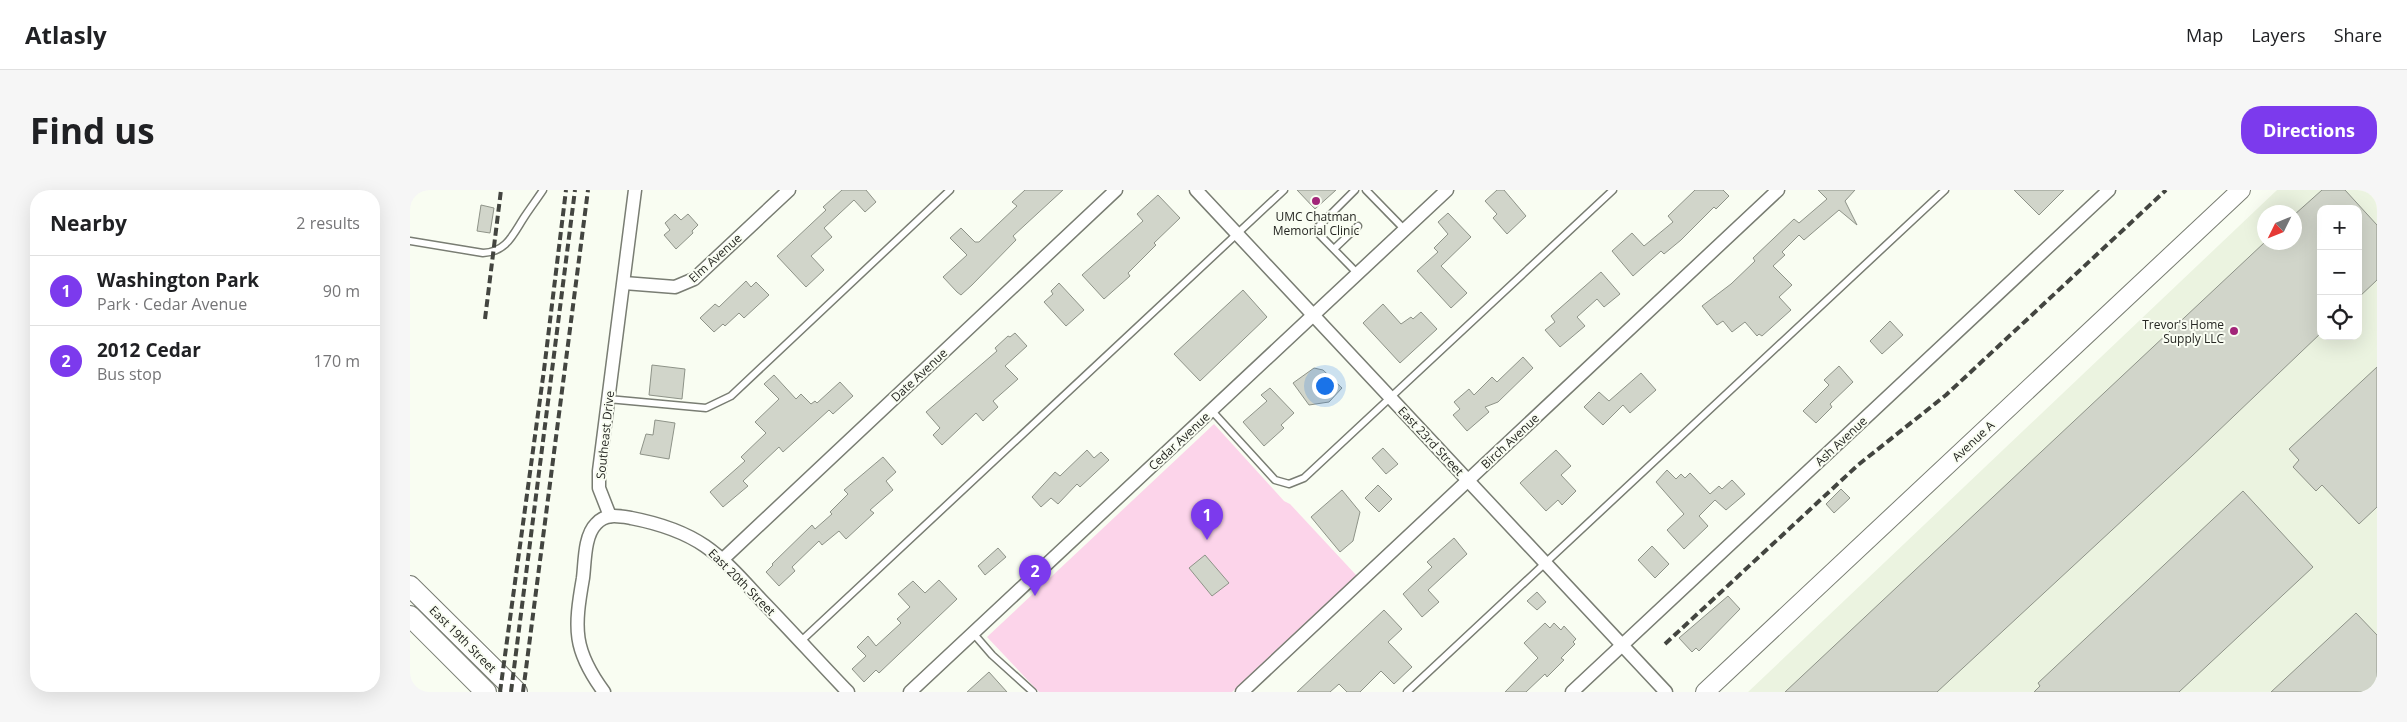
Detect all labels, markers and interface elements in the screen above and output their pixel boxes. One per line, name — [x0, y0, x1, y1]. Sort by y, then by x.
text: Atlasly — [25, 18, 107, 51]
text: Map — [2186, 23, 2223, 47]
text: Layers — [2251, 23, 2306, 47]
text: Share — [2334, 23, 2382, 47]
button: Directions — [2241, 106, 2377, 154]
text: Find us — [30, 107, 155, 154]
marker: UMC Chatman Memorial Clinic — [1310, 195, 1322, 207]
north arrow — [2257, 205, 2302, 250]
map controls — [2317, 205, 2362, 340]
button: + — [2317, 205, 2362, 250]
place label: UMC Chatman Memorial Clinic — [1273, 208, 1359, 239]
text: Nearby — [50, 209, 127, 237]
text: 2 results — [296, 212, 360, 234]
street label: Elm Avenue — [685, 230, 745, 286]
button: − — [2317, 250, 2362, 295]
text: Washington Park — [97, 267, 259, 293]
text: 1 — [61, 280, 71, 302]
text: 90 m — [323, 280, 360, 302]
text: Park · Cedar Avenue — [97, 293, 247, 315]
button: locate — [2317, 295, 2362, 340]
place label: Trevor's Home Supply LLC — [2142, 316, 2224, 347]
marker: Trevor's Home Supply LLC — [2228, 325, 2240, 337]
text: 2012 Cedar — [97, 337, 201, 363]
street label: Date Avenue — [887, 344, 951, 406]
text: 2 — [61, 350, 71, 372]
text: 170 m — [314, 350, 360, 372]
text: Bus stop — [97, 363, 162, 385]
your location — [1312, 373, 1338, 399]
street label: Southeast Drive — [592, 390, 618, 480]
street label: East 23rd Street — [1394, 403, 1468, 479]
street label: Cedar Avenue — [1145, 408, 1214, 474]
street label: Birch Avenue — [1477, 409, 1543, 472]
street label: Ash Avenue — [1811, 412, 1871, 470]
street label: Avenue A — [1948, 417, 1998, 465]
pin: 1 — [1191, 499, 1223, 540]
street label: East 20th Street — [705, 545, 779, 619]
pin: 2 — [1019, 555, 1051, 596]
street label: East 19th Street — [426, 602, 500, 676]

